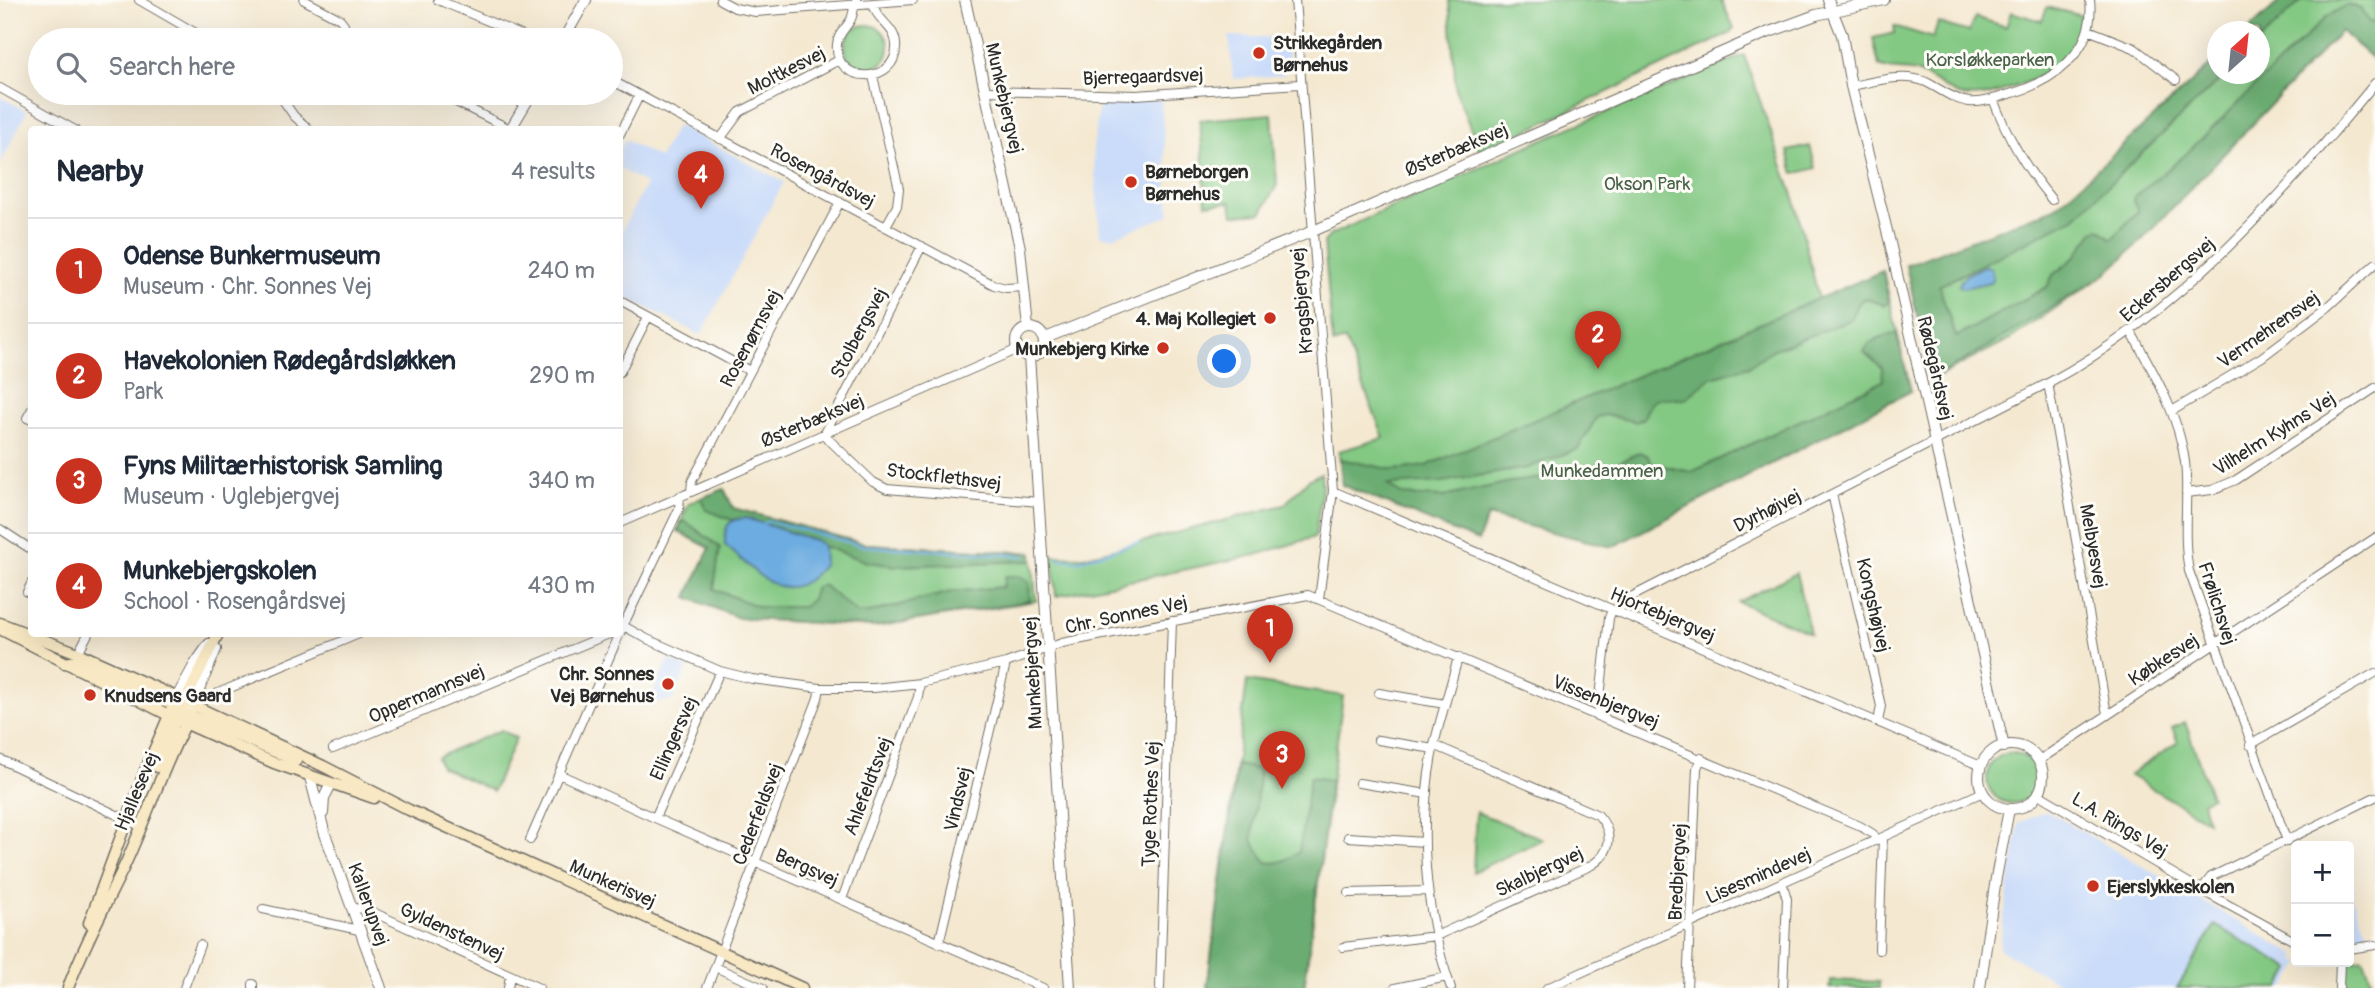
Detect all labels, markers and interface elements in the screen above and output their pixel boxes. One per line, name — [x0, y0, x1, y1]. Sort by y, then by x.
north arrow — [2207, 21, 2270, 84]
search box — [28, 28, 623, 105]
place label: Strikkegården Børnehus — [1273, 31, 1382, 77]
street label: Munkebjergvej — [980, 40, 1028, 156]
street label: Moltkesvej — [744, 41, 829, 101]
marker: Strikkegården Børnehus — [1251, 45, 1267, 61]
icon: search — [52, 48, 90, 86]
park label: Korsløkkeparken — [1925, 48, 2055, 72]
text: Search here — [108, 51, 235, 83]
street label: Bjerregaardsvej — [1082, 63, 1204, 91]
street label: Østerbæksvej — [1401, 117, 1512, 182]
street label: Rosengårdsvej — [766, 138, 879, 214]
pin: 4 — [678, 151, 724, 209]
text: Nearby — [56, 153, 143, 190]
text: 4 results — [511, 157, 595, 186]
place label: Børneborgen Børnehus — [1145, 160, 1249, 206]
park label: Okson Park — [1604, 172, 1690, 196]
marker: Børneborgen Børnehus — [1123, 174, 1139, 190]
street label: Eckersbergsvej — [2115, 232, 2220, 327]
text: Odense Bunkermuseum — [123, 240, 381, 272]
street label: Kragsbjergvej — [1285, 247, 1319, 355]
text: 1 — [75, 256, 84, 285]
text: 240 m — [528, 256, 595, 285]
text: Museum · Chr. Sonnes Vej — [123, 272, 372, 301]
street label: Stolbergsvej — [825, 284, 893, 383]
street label: Rosenørnsvej — [715, 285, 787, 392]
street label: Vermehrensvej — [2213, 286, 2324, 374]
place label: 4. Maj Kollegiet — [1136, 307, 1257, 331]
marker: 4. Maj Kollegiet — [1262, 310, 1278, 326]
pin: 2 — [1575, 311, 1621, 369]
street label: Rødegårdsvej — [1911, 314, 1959, 423]
place label: Munkebjerg Kirke — [1015, 337, 1150, 361]
marker: Munkebjerg Kirke — [1155, 340, 1171, 356]
your location — [1207, 344, 1241, 378]
text: Havekolonien Rødegårdsløkken — [123, 345, 456, 377]
text: 2 — [73, 361, 85, 390]
text: 290 m — [529, 361, 595, 390]
text: Park — [123, 377, 163, 406]
street label: Vilhelm Kyhns Vej — [2209, 387, 2340, 481]
street label: Østerbæksvej — [757, 388, 868, 453]
text: Fyns Militærhistorisk Samling — [123, 450, 443, 482]
street label: Stockflethsvej — [885, 458, 1003, 496]
park label: Munkedammen — [1541, 459, 1663, 483]
text: 3 — [73, 466, 85, 495]
text: 340 m — [528, 466, 595, 495]
text: Museum · Uglebjergvej — [123, 482, 340, 511]
street label: Dyrhøjvej — [1730, 484, 1805, 538]
street label: Melbyesvej — [2074, 502, 2112, 590]
text: Munkebjergskolen — [123, 555, 317, 587]
street label: Kongshøjvej — [1851, 556, 1896, 655]
street label: Frølichsvej — [2192, 559, 2242, 648]
text: 4 — [72, 571, 86, 600]
text: 430 m — [528, 571, 595, 600]
street label: Hjortebjergvej — [1606, 582, 1719, 648]
text: School · Rosengårdsvej — [123, 587, 346, 616]
street label: Chr. Sonnes Vej — [1063, 590, 1189, 640]
pin: 1 — [1247, 605, 1293, 663]
street label: Munkebjergvej — [1018, 616, 1048, 730]
street label: Købkesvej — [2124, 628, 2203, 691]
street label: Oppermannsvej — [365, 659, 488, 729]
place label: Chr. Sonnes Vej Børnehus — [550, 662, 654, 708]
street label: Vissenbjergvej — [1549, 670, 1663, 734]
marker: Chr. Sonnes Vej Børnehus — [660, 676, 676, 692]
place label: Knudsens Gaard — [104, 684, 232, 708]
marker: Knudsens Gaard — [82, 687, 98, 703]
street label: Ellingersvej — [645, 693, 703, 784]
pin: 3 — [1259, 731, 1305, 789]
street label: Ahlefeldtsvej — [838, 734, 898, 839]
street label: Tyge Rothes Vej — [1137, 741, 1165, 867]
street label: Hjallesevej — [110, 748, 164, 835]
street label: Cederfeldsvej — [728, 760, 788, 869]
street label: Vindsvej — [939, 765, 977, 834]
street label: L.A. Rings Vej — [2067, 787, 2172, 863]
street label: Bredbjergvej — [1663, 823, 1693, 921]
street label: Skalbjergvej — [1492, 841, 1587, 903]
map controls — [2291, 841, 2354, 967]
button: + — [2291, 841, 2354, 904]
street label: Lisesmindevej — [1702, 842, 1815, 910]
street label: Bergsvej — [771, 843, 842, 893]
street label: Munkerisvej — [566, 854, 660, 914]
street label: Kallerupvej — [342, 860, 394, 949]
place label: Ejerslykkeskolen — [2107, 875, 2235, 899]
marker: Ejerslykkeskolen — [2085, 878, 2101, 894]
street label: Gyldenstenvej — [396, 897, 508, 967]
button: − — [2291, 904, 2354, 967]

